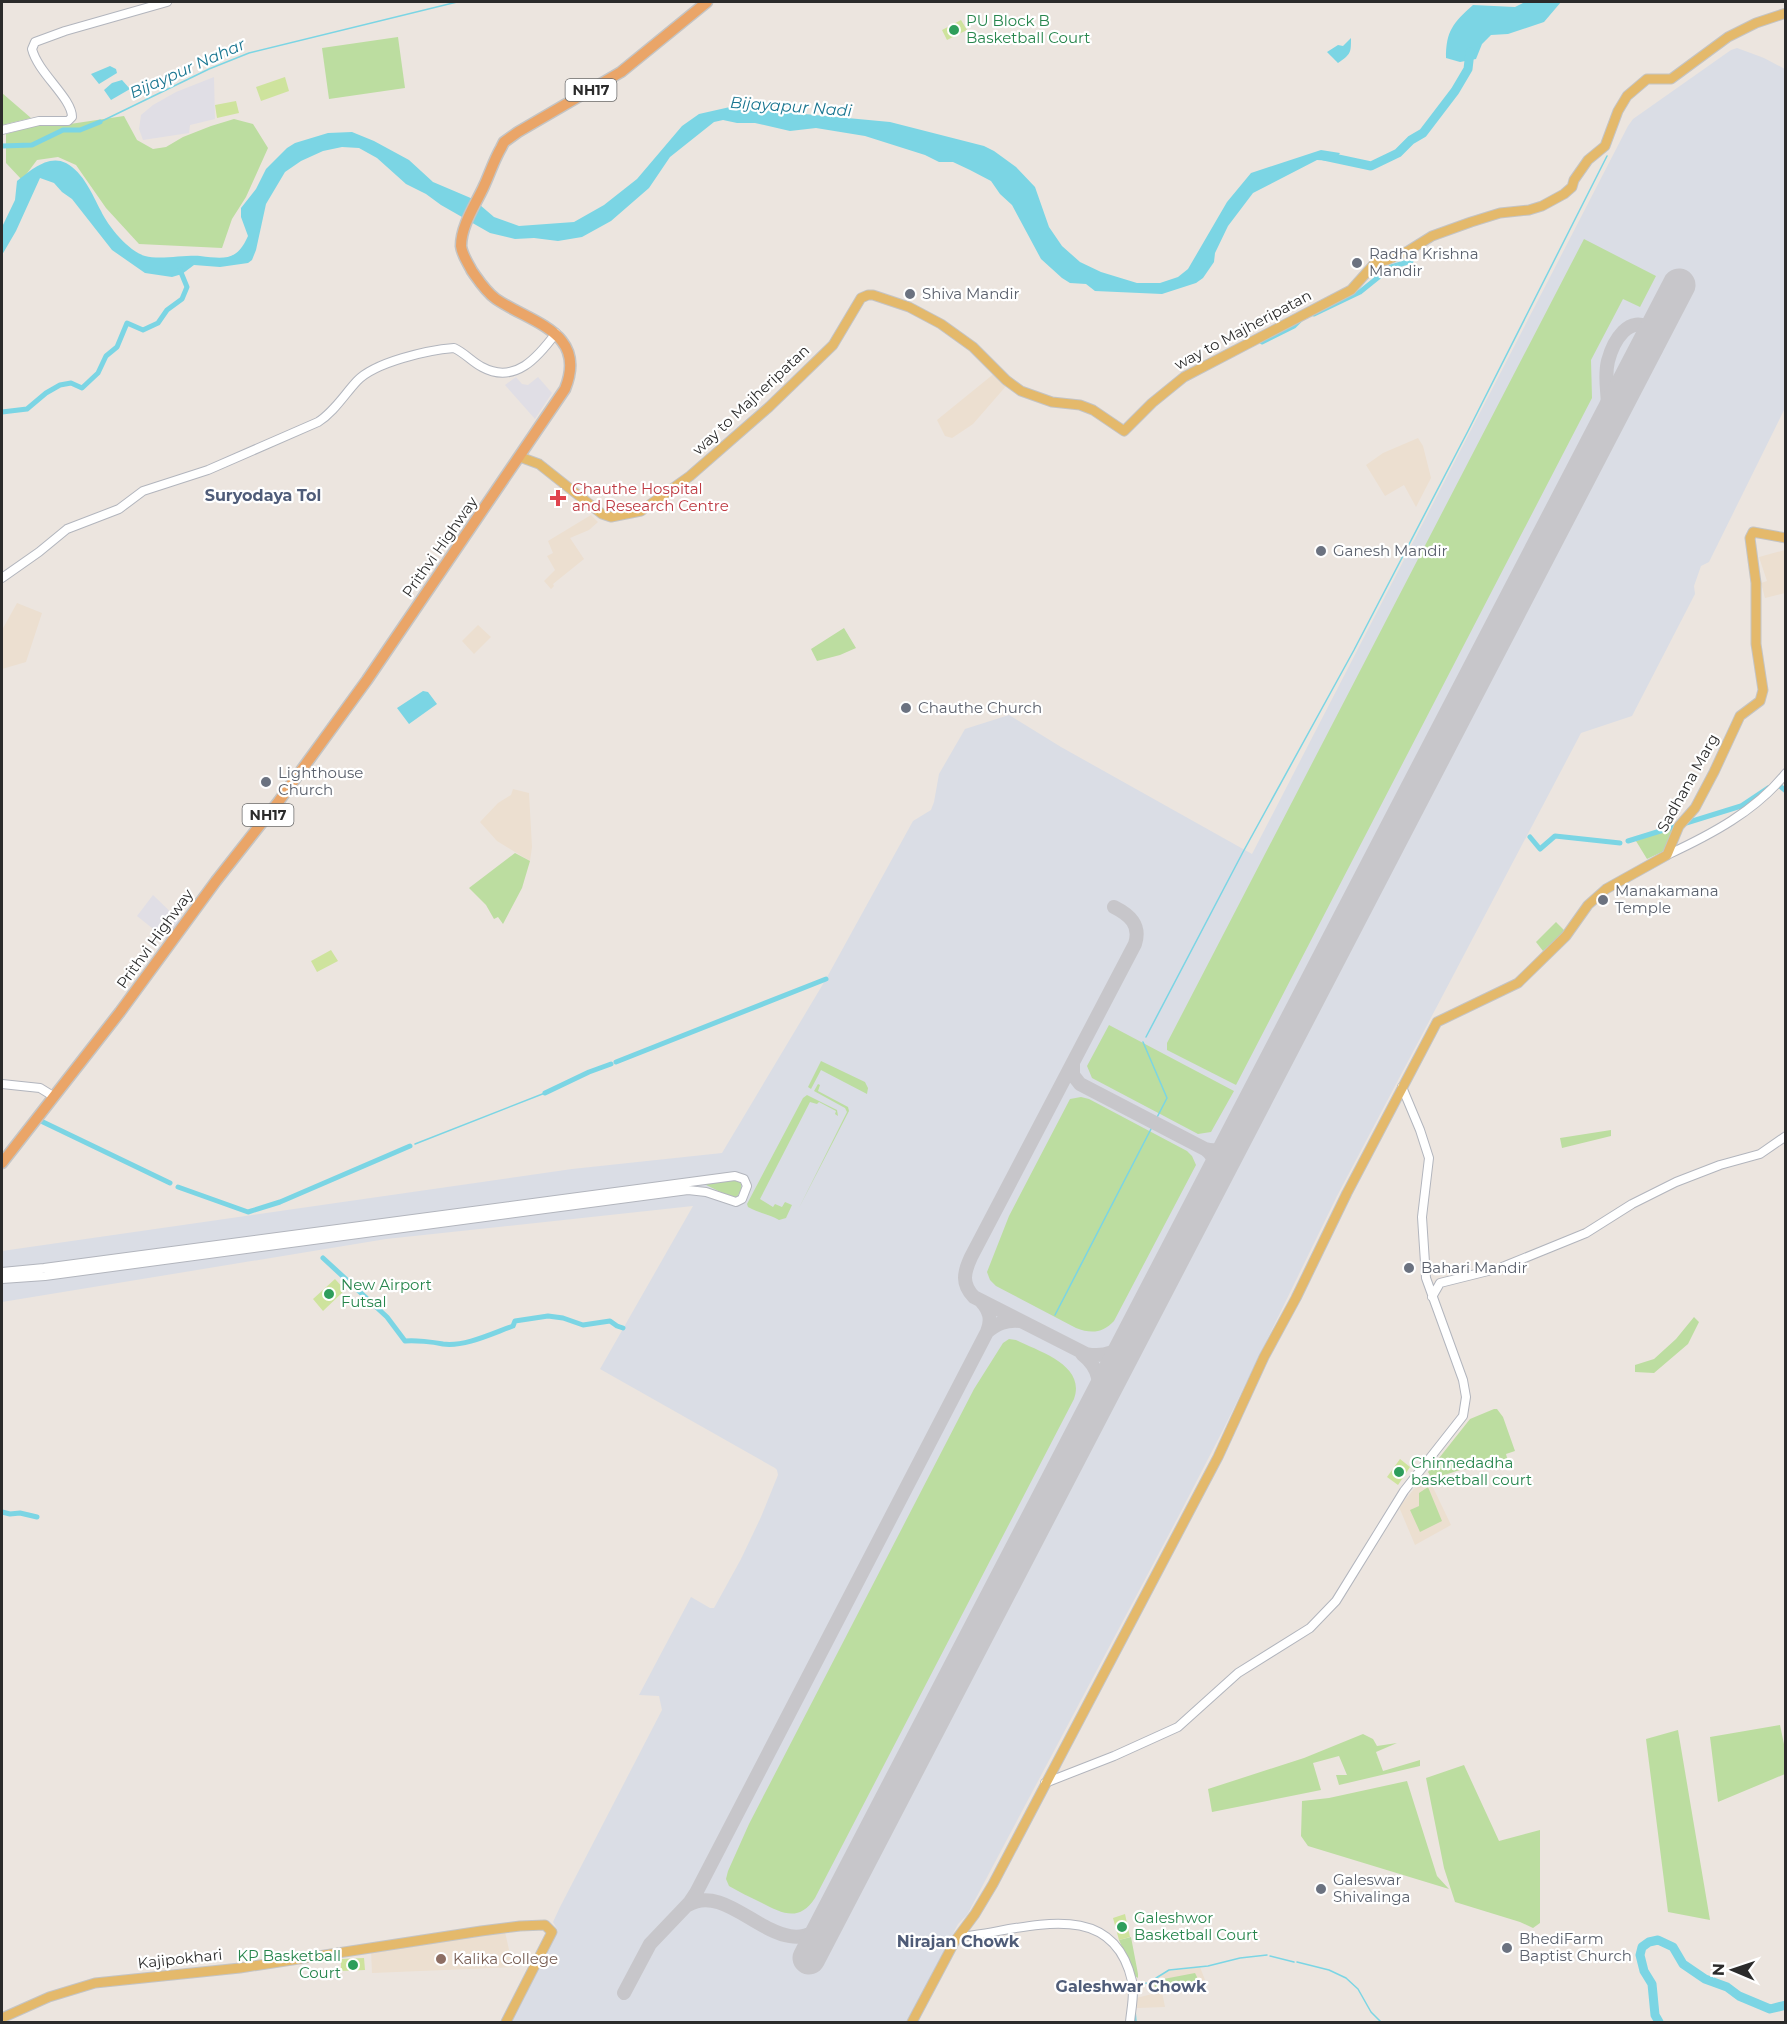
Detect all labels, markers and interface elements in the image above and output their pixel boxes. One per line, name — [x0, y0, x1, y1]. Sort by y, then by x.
place label: PU Block B Basketball Court — [966, 11, 1090, 47]
marker: PU Block B Basketball Court — [947, 23, 961, 37]
water label: Bijaypur Nahar — [127, 34, 248, 102]
road number: NH17 — [566, 79, 616, 101]
water label: Bijayapur Nadi — [729, 93, 853, 120]
place label: Radha Krishna Mandir — [1369, 244, 1479, 280]
marker: Radha Krishna Mandir — [1350, 256, 1364, 270]
place label: Shiva Mandir — [922, 284, 1020, 303]
street label: way to Majheripatan — [1171, 285, 1315, 374]
marker: Shiva Mandir — [903, 287, 917, 301]
street label: way to Majheripatan — [688, 341, 813, 459]
place label: Chauthe Hospital and Research Centre — [572, 479, 729, 515]
district label: Suryodaya Tol — [205, 486, 321, 505]
marker: Chauthe Hospital and Research Centre — [549, 489, 567, 507]
street label: Prithvi Highway — [398, 492, 482, 601]
place label: Ganesh Mandir — [1333, 541, 1448, 560]
marker: Ganesh Mandir — [1314, 544, 1328, 558]
place label: Chauthe Church — [918, 698, 1042, 717]
marker: Chauthe Church — [899, 701, 913, 715]
street label: Sadhana Marg — [1653, 730, 1722, 835]
place label: Lighthouse Church — [278, 763, 363, 799]
marker: Lighthouse Church — [259, 775, 273, 789]
road number: NH17 — [242, 804, 294, 826]
place label: Manakamana Temple — [1615, 881, 1719, 917]
street label: Prithvi Highway — [112, 884, 198, 992]
marker: Manakamana Temple — [1596, 893, 1610, 907]
place label: Bahari Mandir — [1421, 1258, 1528, 1277]
marker: Bahari Mandir — [1402, 1261, 1416, 1275]
place label: New Airport Futsal — [341, 1275, 432, 1311]
marker: New Airport Futsal — [322, 1287, 336, 1301]
place label: Chinnedadha basketball court — [1411, 1453, 1532, 1489]
marker: Chinnedadha basketball court — [1392, 1465, 1406, 1479]
place label: Galeswar Shivalinga — [1333, 1870, 1410, 1906]
marker: Galeswar Shivalinga — [1314, 1882, 1328, 1896]
place label: Galeshwor Basketball Court — [1134, 1908, 1258, 1944]
marker: Galeshwor Basketball Court — [1115, 1920, 1129, 1934]
place label: BhediFarm Baptist Church — [1519, 1929, 1632, 1965]
district label: Nirajan Chowk — [897, 1932, 1020, 1951]
north arrow — [1703, 1940, 1763, 2000]
marker: BhediFarm Baptist Church — [1500, 1941, 1514, 1955]
street label: Kajipokhari — [137, 1945, 223, 1972]
place label: KP Basketball Court — [237, 1946, 341, 1982]
place label: Kalika College — [453, 1949, 558, 1968]
marker: Kalika College — [434, 1952, 448, 1966]
marker: KP Basketball Court — [346, 1958, 360, 1972]
text: N — [1709, 1963, 1728, 1976]
district label: Galeshwar Chowk — [1056, 1977, 1207, 1996]

